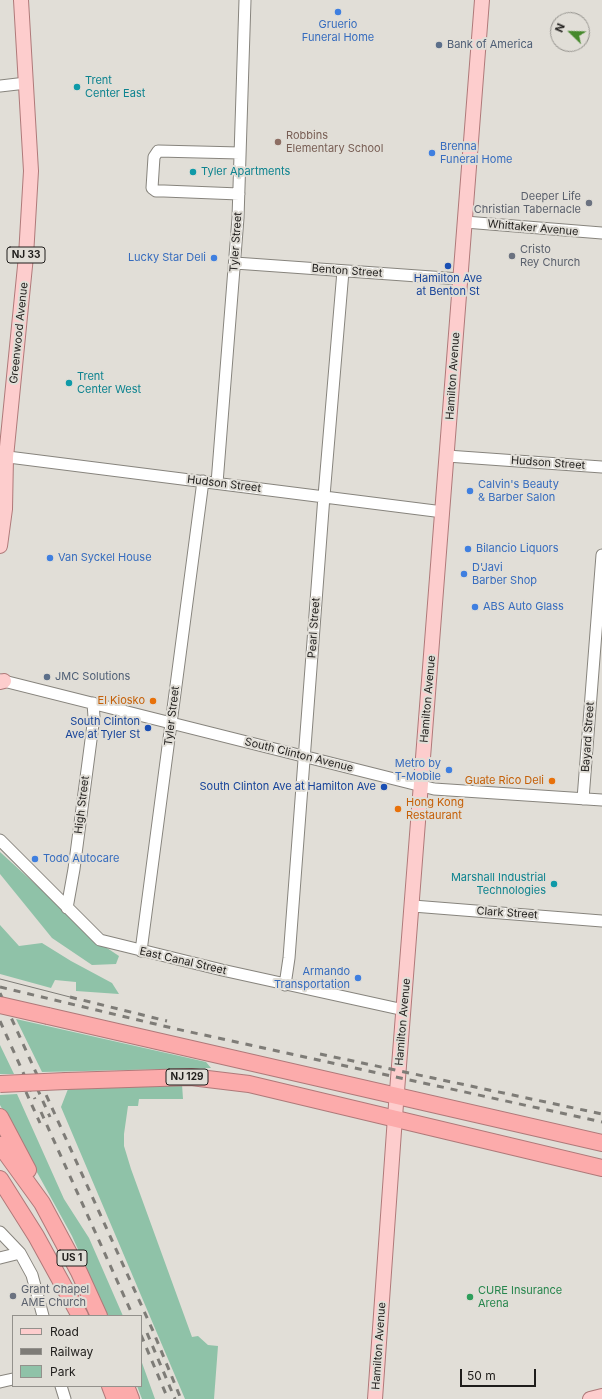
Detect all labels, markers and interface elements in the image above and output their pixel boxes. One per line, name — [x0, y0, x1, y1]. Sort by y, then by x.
marker: Gruerio Funeral Home — [333, 7, 343, 17]
north arrow — [550, 12, 590, 52]
place label: Gruerio Funeral Home — [302, 18, 374, 44]
text: N — [552, 21, 568, 34]
place label: Bank of America — [447, 38, 533, 52]
marker: Bank of America — [434, 40, 444, 50]
place label: Trent Center East — [85, 74, 145, 100]
marker: Trent Center East — [72, 82, 82, 92]
place label: Robbins Elementary School — [286, 129, 383, 155]
marker: Robbins Elementary School — [273, 137, 283, 147]
place label: Brenna Funeral Home — [440, 140, 512, 166]
marker: Brenna Funeral Home — [427, 148, 437, 158]
place label: Tyler Apartments — [201, 165, 290, 179]
marker: Tyler Apartments — [188, 167, 198, 177]
place label: Deeper Life Christian Tabernacle — [474, 190, 581, 216]
marker: Deeper Life Christian Tabernacle — [584, 198, 594, 208]
street label: Tyler Street — [227, 212, 245, 272]
street label: Whittaker Avenue — [487, 217, 579, 239]
place label: Cristo Rey Church — [520, 243, 580, 269]
road number: NJ 33 — [7, 247, 45, 263]
place label: Lucky Star Deli — [128, 251, 206, 265]
marker: Cristo Rey Church — [507, 251, 517, 261]
marker: Lucky Star Deli — [209, 253, 219, 263]
marker: Hamilton Ave at Benton St — [443, 261, 453, 271]
street label: Benton Street — [311, 262, 383, 280]
place label: Hamilton Ave at Benton St — [414, 272, 482, 298]
street label: Greenwood Avenue — [7, 282, 31, 384]
street label: Hamilton Avenue — [443, 332, 463, 420]
place label: Trent Center West — [77, 370, 141, 396]
marker: Trent Center West — [64, 378, 74, 388]
street label: Hudson Street — [510, 454, 586, 472]
street label: Hudson Street — [186, 473, 262, 495]
place label: Calvin's Beauty & Barber Salon — [478, 478, 559, 504]
marker: Calvin's Beauty & Barber Salon — [465, 486, 475, 496]
place label: Bilancio Liquors — [476, 542, 559, 556]
marker: Bilancio Liquors — [463, 544, 473, 554]
place label: Van Syckel House — [58, 551, 152, 565]
marker: Van Syckel House — [45, 553, 55, 563]
place label: D'Javi Barber Shop — [472, 561, 537, 587]
marker: D'Javi Barber Shop — [459, 569, 469, 579]
street label: Pearl Street — [305, 597, 323, 659]
place label: ABS Auto Glass — [483, 600, 564, 614]
marker: ABS Auto Glass — [470, 602, 480, 612]
street label: Hamilton Avenue — [418, 655, 438, 743]
place label: JMC Solutions — [55, 670, 130, 684]
marker: JMC Solutions — [42, 672, 52, 682]
street label: Tyler Street — [162, 685, 182, 747]
place label: El Kiosko — [98, 694, 145, 708]
marker: El Kiosko — [148, 696, 158, 706]
street label: Bayard Street — [579, 701, 597, 773]
place label: South Clinton Ave at Tyler St — [65, 715, 140, 741]
marker: South Clinton Ave at Tyler St — [143, 723, 153, 733]
street label: South Clinton Avenue — [243, 735, 355, 775]
place label: Metro by T-Mobile — [395, 757, 441, 783]
marker: Metro by T-Mobile — [444, 765, 454, 775]
place label: Guate Rico Deli — [465, 774, 544, 788]
street label: High Street — [72, 775, 92, 835]
marker: Guate Rico Deli — [547, 776, 557, 786]
place label: South Clinton Ave at Hamilton Ave — [200, 780, 376, 794]
marker: South Clinton Ave at Hamilton Ave — [379, 782, 389, 792]
place label: Hong Kong Restaurant — [406, 796, 464, 822]
marker: Hong Kong Restaurant — [393, 804, 403, 814]
place label: Todo Autocare — [43, 852, 119, 866]
marker: Todo Autocare — [30, 854, 40, 864]
place label: Marshall Industrial Technologies — [451, 871, 546, 897]
marker: Marshall Industrial Technologies — [549, 879, 559, 889]
street label: Clark Street — [476, 904, 538, 922]
street label: East Canal Street — [138, 945, 228, 977]
place label: Armando Transportation — [274, 965, 350, 991]
marker: Armando Transportation — [353, 973, 363, 983]
street label: Hamilton Avenue — [393, 978, 413, 1066]
road number: NJ 129 — [166, 1069, 208, 1085]
road number: US 1 — [57, 1250, 87, 1266]
place label: Grant Chapel AME Church — [21, 1283, 89, 1309]
place label: CURE Insurance Arena — [478, 1284, 562, 1310]
marker: Grant Chapel AME Church — [8, 1291, 18, 1301]
marker: CURE Insurance Arena — [465, 1292, 475, 1302]
street label: Hamilton Avenue — [369, 1302, 389, 1390]
legend — [12, 1315, 142, 1387]
text: Road — [50, 1324, 79, 1339]
text: Railway — [50, 1344, 93, 1359]
scale bar — [462, 1361, 538, 1387]
text: Park — [50, 1364, 76, 1379]
text: 50 m — [467, 1368, 496, 1383]

